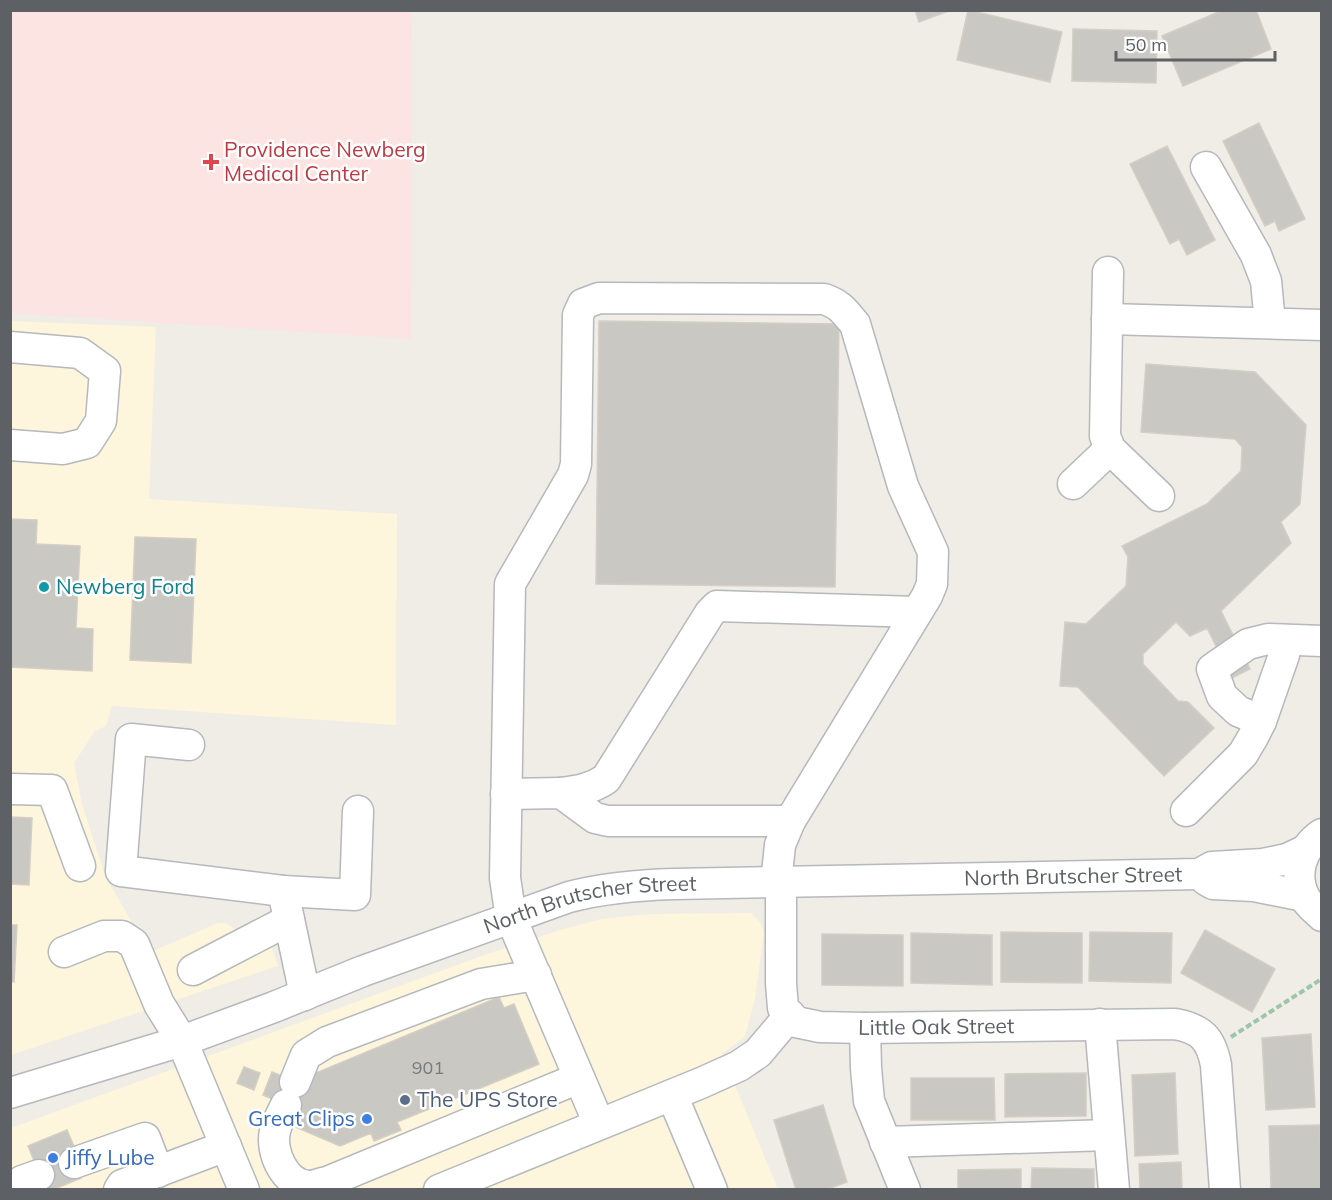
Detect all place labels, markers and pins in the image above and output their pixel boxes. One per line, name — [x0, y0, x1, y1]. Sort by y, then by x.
place label: Providence Newberg Medical Center — [224, 136, 426, 186]
marker: Providence Newberg Medical Center — [202, 153, 220, 171]
place label: Newberg Ford — [56, 573, 194, 599]
marker: Newberg Ford — [37, 580, 51, 594]
place label: The UPS Store — [417, 1086, 558, 1112]
marker: The UPS Store — [398, 1093, 412, 1107]
place label: Great Clips — [248, 1105, 355, 1131]
marker: Great Clips — [360, 1112, 374, 1126]
place label: Jiffy Lube — [65, 1144, 155, 1170]
marker: Jiffy Lube — [46, 1151, 60, 1165]

